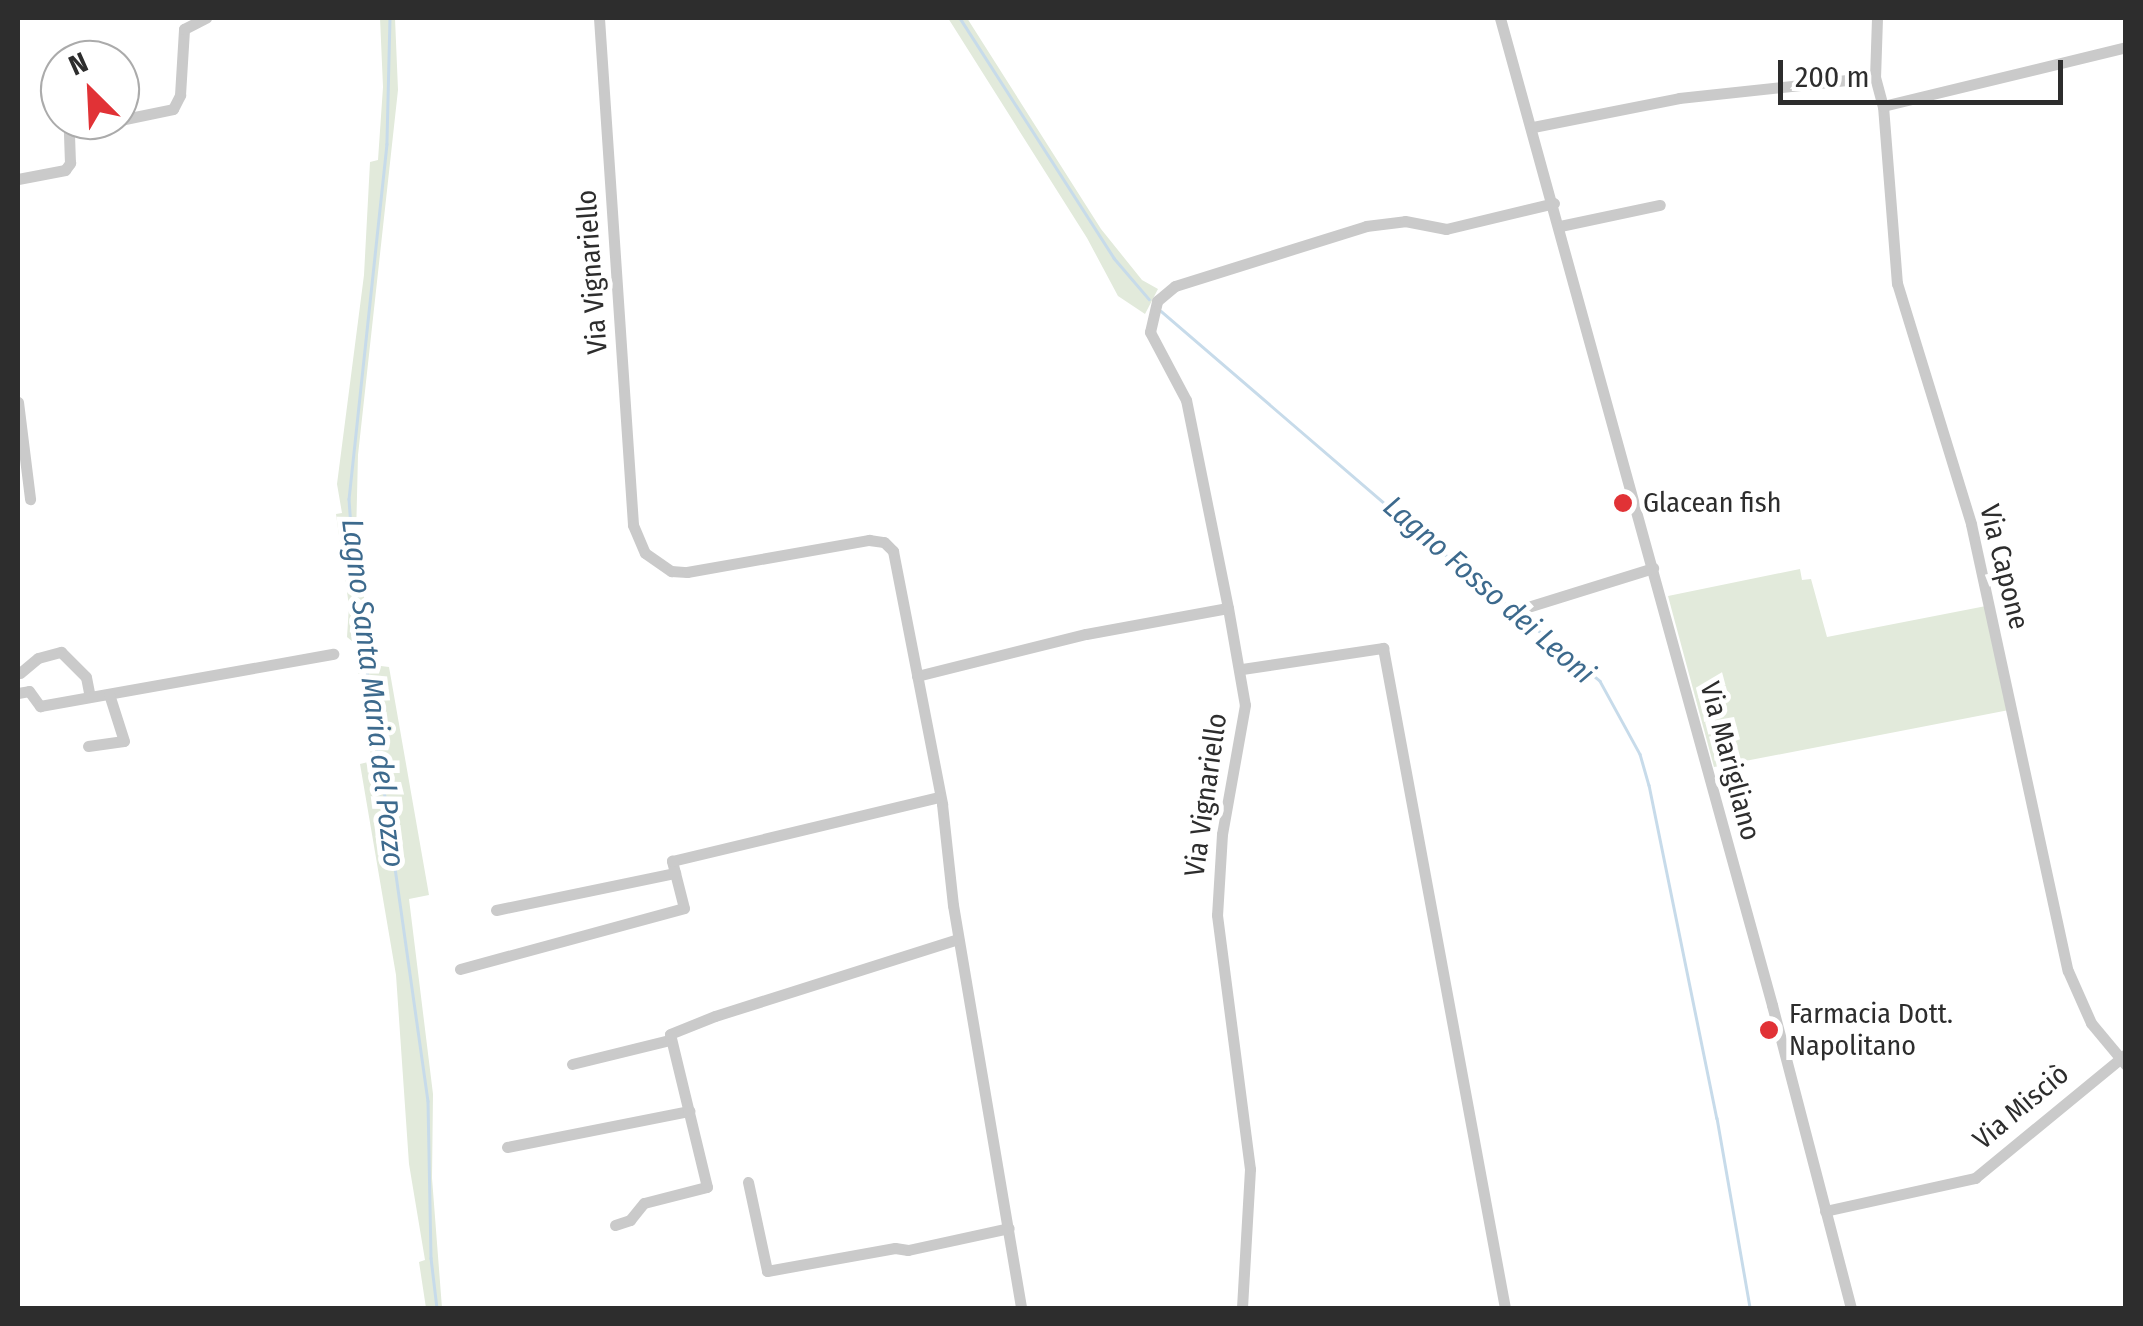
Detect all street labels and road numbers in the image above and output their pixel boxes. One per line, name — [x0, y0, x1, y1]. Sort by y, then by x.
street label: Via Vignariello — [570, 189, 614, 355]
street label: Via Capone — [1972, 501, 2036, 633]
street label: Via Marigliano — [1693, 678, 1767, 844]
street label: Via Vignariello — [1178, 711, 1234, 879]
street label: Via Misciò — [1966, 1057, 2076, 1157]

